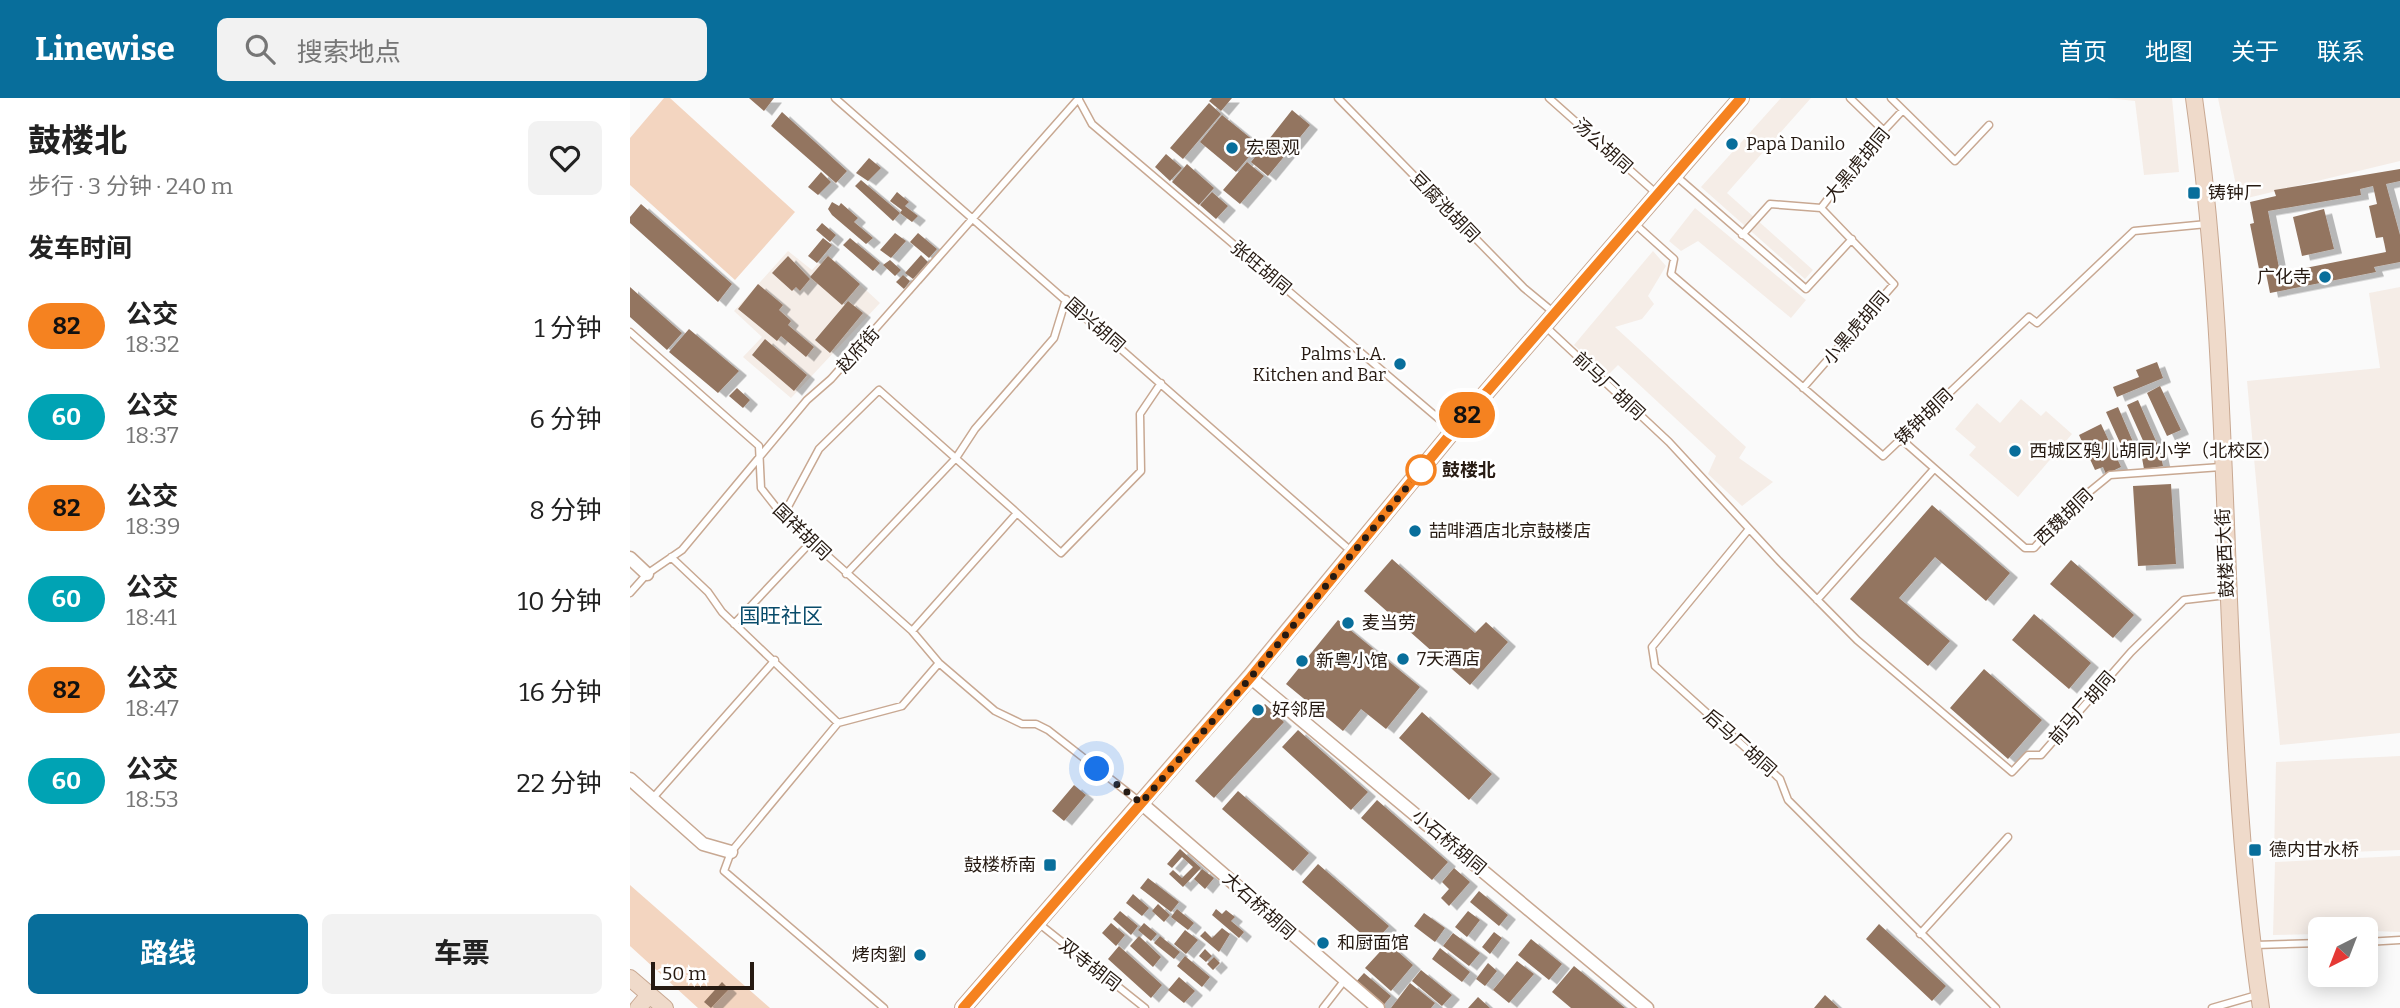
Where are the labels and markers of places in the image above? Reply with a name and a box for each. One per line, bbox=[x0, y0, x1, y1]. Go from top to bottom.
place label: Papà Danilo bbox=[1746, 133, 1845, 155]
marker: Papà Danilo bbox=[1724, 136, 1740, 152]
place label: 宏恩观 bbox=[1246, 137, 1300, 159]
marker: 宏恩观 bbox=[1224, 140, 1240, 156]
place label: 铸钟厂 bbox=[2208, 182, 2262, 204]
marker: 铸钟厂 bbox=[2186, 185, 2202, 201]
place label: 广化寺 bbox=[2257, 266, 2311, 288]
marker: 广化寺 bbox=[2317, 269, 2333, 285]
place label: Palms L.A. Kitchen and Bar bbox=[1252, 343, 1386, 386]
marker: Palms L.A. Kitchen and Bar bbox=[1392, 356, 1408, 372]
place label: 西城区鸦儿胡同小学（北校区） bbox=[2029, 440, 2281, 462]
marker: 西城区鸦儿胡同小学（北校区） bbox=[2007, 443, 2023, 459]
marker: 鼓楼北 bbox=[1406, 455, 1436, 485]
place label: 鼓楼北 bbox=[1442, 459, 1496, 481]
place label: 喆啡酒店北京鼓楼店 bbox=[1429, 520, 1591, 542]
marker: 喆啡酒店北京鼓楼店 bbox=[1407, 523, 1423, 539]
place label: 麦当劳 bbox=[1362, 612, 1416, 634]
marker: 麦当劳 bbox=[1340, 615, 1356, 631]
place label: 7天酒店 bbox=[1417, 648, 1480, 670]
place label: 新粤小馆 bbox=[1316, 650, 1388, 672]
marker: 7天酒店 bbox=[1395, 651, 1411, 667]
marker: 新粤小馆 bbox=[1294, 653, 1310, 669]
place label: 好邻居 bbox=[1272, 699, 1326, 721]
marker: 好邻居 bbox=[1250, 702, 1266, 718]
place label: 德内甘水桥 bbox=[2269, 839, 2359, 861]
marker: 德内甘水桥 bbox=[2247, 842, 2263, 858]
place label: 鼓楼桥南 bbox=[964, 854, 1036, 876]
marker: 鼓楼桥南 bbox=[1042, 857, 1058, 873]
place label: 和厨面馆 bbox=[1337, 932, 1409, 954]
marker: 和厨面馆 bbox=[1315, 935, 1331, 951]
place label: 烤肉劉 bbox=[852, 944, 906, 966]
marker: 烤肉劉 bbox=[912, 947, 928, 963]

